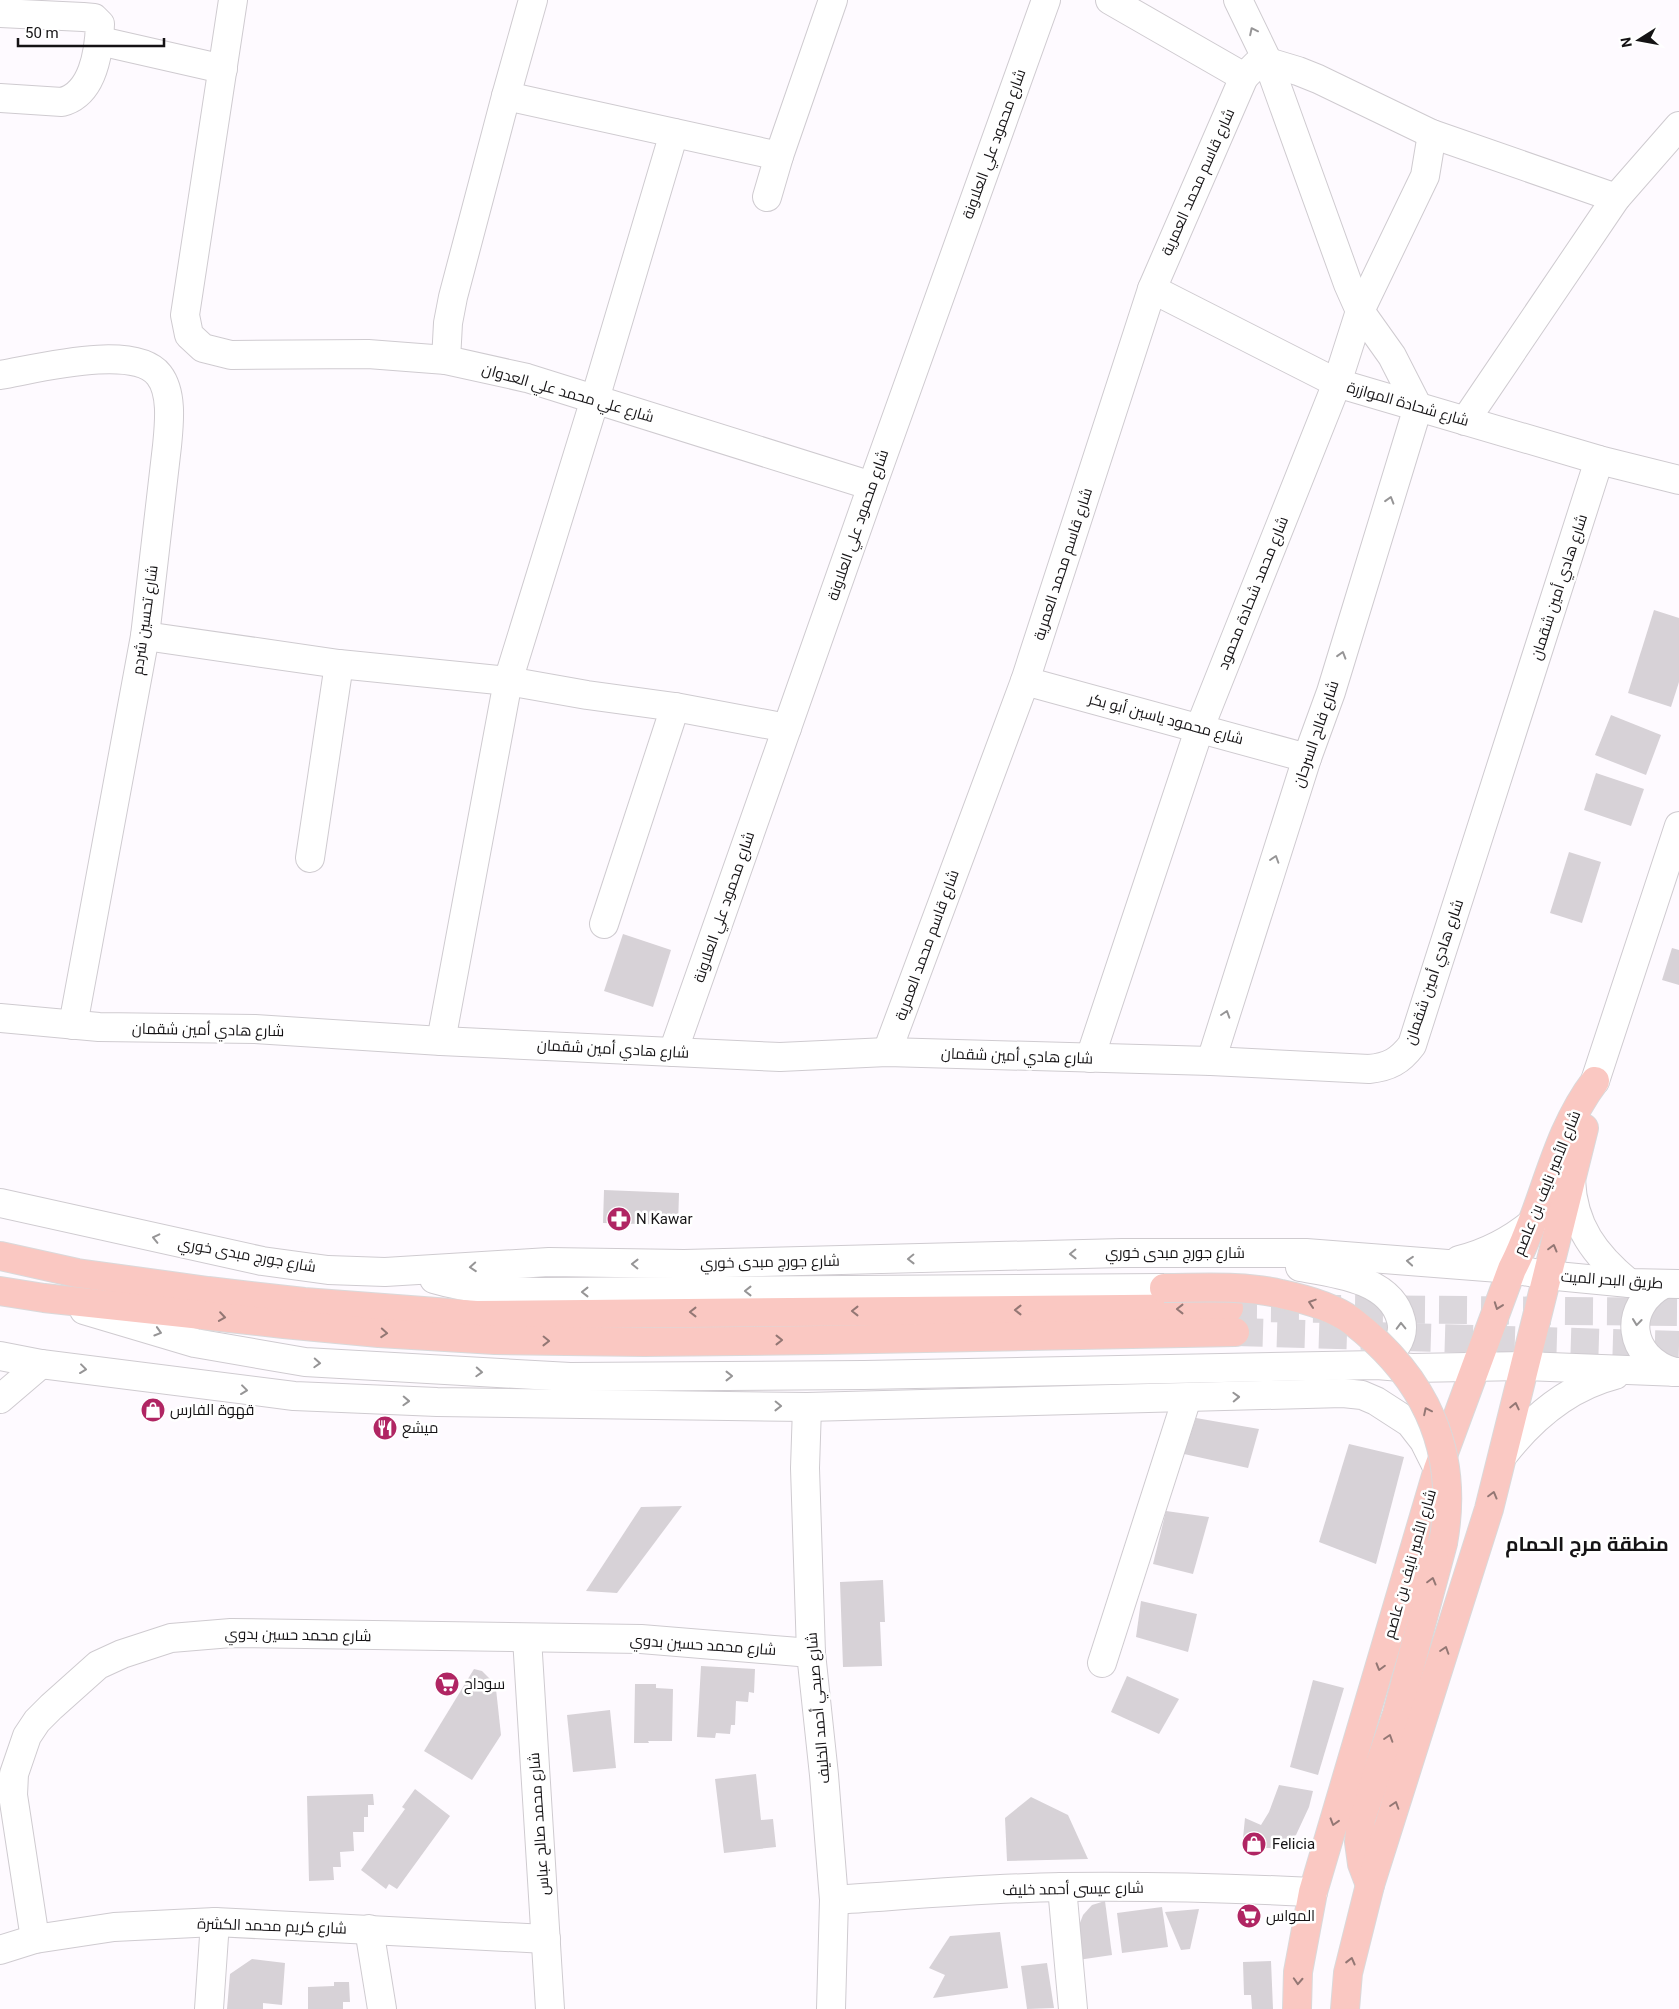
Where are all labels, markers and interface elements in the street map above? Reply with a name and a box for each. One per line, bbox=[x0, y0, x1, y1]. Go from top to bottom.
scale bar bbox=[18, 15, 164, 47]
north arrow bbox=[1614, 15, 1664, 65]
text: 50 m bbox=[25, 24, 59, 42]
one-way arrow bbox=[1249, 27, 1259, 36]
text: N bbox=[1617, 36, 1635, 49]
street label: شارع محمود علي العلاونة bbox=[958, 67, 1032, 222]
street label: شارع قاسم محمد العمرية bbox=[1157, 106, 1240, 259]
street label: شارع علي محمد علي العدوان bbox=[479, 360, 656, 429]
street label: شارع شحادة الموازرة bbox=[1344, 378, 1471, 432]
street label: شارع محمود علي العلاونة bbox=[824, 447, 895, 604]
street label: شارع قاسم محمد العمرية bbox=[1030, 486, 1098, 643]
one-way arrow bbox=[1384, 496, 1394, 504]
street label: شارع هادي أمين شقمان bbox=[1526, 511, 1594, 663]
street label: شارع محمد شحادة محمود bbox=[1214, 514, 1294, 673]
street label: شارع تحسين شردم bbox=[128, 564, 164, 676]
one-way arrow bbox=[1337, 651, 1347, 660]
street label: شارع فالح السرحان bbox=[1289, 678, 1345, 790]
street label: شارع محمود ياسين أبو بكر bbox=[1085, 688, 1246, 750]
street label: شارع محمود علي العلاونة bbox=[690, 829, 761, 986]
one-way arrow bbox=[1270, 856, 1280, 864]
street label: شارع قاسم محمد العمرية bbox=[891, 867, 965, 1024]
street label: شارع هادي أمين شقمان bbox=[1400, 897, 1470, 1048]
one-way arrow bbox=[1220, 1010, 1230, 1019]
street label: شارع هادي أمين شقمان bbox=[132, 1019, 284, 1043]
street label: شارع هادي أمين شقمان bbox=[536, 1035, 690, 1065]
street label: شارع هادي أمين شقمان bbox=[940, 1043, 1093, 1071]
street label: شارع الأمير نايف بن عاصم bbox=[1510, 1108, 1586, 1259]
pharmacy icon: N Kawar bbox=[606, 1206, 632, 1232]
place label: N Kawar bbox=[636, 1210, 693, 1228]
one-way arrow bbox=[152, 1233, 161, 1244]
street label: شارع جورج مبدى خوري bbox=[176, 1234, 317, 1279]
street label: شارع جورج مبدى خوري bbox=[1105, 1244, 1245, 1265]
one-way arrow bbox=[1547, 1244, 1558, 1253]
one-way arrow bbox=[1069, 1249, 1077, 1260]
street label: شارع جورج مبدى خوري bbox=[700, 1252, 840, 1275]
one-way arrow bbox=[907, 1253, 915, 1264]
one-way arrow bbox=[1406, 1256, 1414, 1267]
one-way arrow bbox=[631, 1258, 639, 1269]
one-way arrow bbox=[469, 1262, 477, 1273]
street label: طريق البحر الميت bbox=[1560, 1267, 1664, 1294]
one-way arrow bbox=[743, 1286, 751, 1296]
one-way arrow bbox=[581, 1287, 588, 1297]
one-way arrow bbox=[1308, 1298, 1317, 1308]
one-way arrow bbox=[1494, 1302, 1504, 1310]
one-way arrow bbox=[1176, 1304, 1184, 1314]
one-way arrow bbox=[1013, 1305, 1021, 1315]
one-way arrow bbox=[851, 1306, 858, 1316]
one-way arrow bbox=[688, 1307, 696, 1317]
one-way arrow bbox=[219, 1311, 227, 1322]
one-way arrow bbox=[1632, 1318, 1643, 1326]
one-way arrow bbox=[1396, 1321, 1406, 1329]
one-way arrow bbox=[153, 1326, 161, 1336]
one-way arrow bbox=[380, 1328, 388, 1339]
one-way arrow bbox=[775, 1335, 783, 1345]
one-way arrow bbox=[542, 1336, 550, 1346]
one-way arrow bbox=[313, 1357, 321, 1368]
one-way arrow bbox=[79, 1363, 87, 1374]
one-way arrow bbox=[475, 1367, 483, 1378]
one-way arrow bbox=[726, 1371, 733, 1381]
one-way arrow bbox=[240, 1384, 248, 1395]
one-way arrow bbox=[1232, 1391, 1240, 1402]
one-way arrow bbox=[402, 1396, 410, 1406]
shop icon: قهوة الفارس bbox=[140, 1397, 166, 1423]
place label: قهوة الفارس bbox=[170, 1401, 254, 1420]
one-way arrow bbox=[775, 1401, 783, 1411]
one-way arrow bbox=[1509, 1402, 1520, 1411]
one-way arrow bbox=[1424, 1407, 1434, 1416]
restaurant icon: ميشع bbox=[372, 1415, 398, 1441]
place label: ميشع bbox=[402, 1419, 438, 1439]
street label: شارع الأمير نايف بن عاصم bbox=[1380, 1487, 1442, 1641]
one-way arrow bbox=[1487, 1490, 1498, 1499]
district label: منطقة مرج الحمام bbox=[1505, 1532, 1669, 1558]
one-way arrow bbox=[1427, 1578, 1437, 1586]
street label: شارع محمد حسين بدوي bbox=[224, 1625, 372, 1648]
street label: شارع محمد حسين بدوي bbox=[629, 1631, 777, 1662]
street label: شارع صبحي أحمد الخليف bbox=[801, 1631, 837, 1784]
one-way arrow bbox=[1439, 1646, 1449, 1654]
one-way arrow bbox=[1376, 1662, 1386, 1670]
supermarket icon: سوداح bbox=[434, 1671, 460, 1697]
place label: سوداح bbox=[464, 1675, 505, 1695]
one-way arrow bbox=[1383, 1734, 1393, 1742]
street label: شارع محمد صالح عباس bbox=[525, 1752, 555, 1896]
one-way arrow bbox=[1390, 1801, 1400, 1809]
one-way arrow bbox=[1329, 1818, 1339, 1826]
shop icon: Felicia bbox=[1241, 1831, 1267, 1857]
place label: Felicia bbox=[1272, 1835, 1315, 1853]
street label: شارع عيسى أحمد خليف bbox=[1002, 1878, 1144, 1901]
supermarket icon: المواس bbox=[1236, 1903, 1262, 1929]
place label: المواس bbox=[1266, 1907, 1315, 1926]
street label: شارع كريم محمد الكشرة bbox=[197, 1914, 347, 1940]
one-way arrow bbox=[1345, 1956, 1356, 1965]
one-way arrow bbox=[1293, 1977, 1303, 1985]

